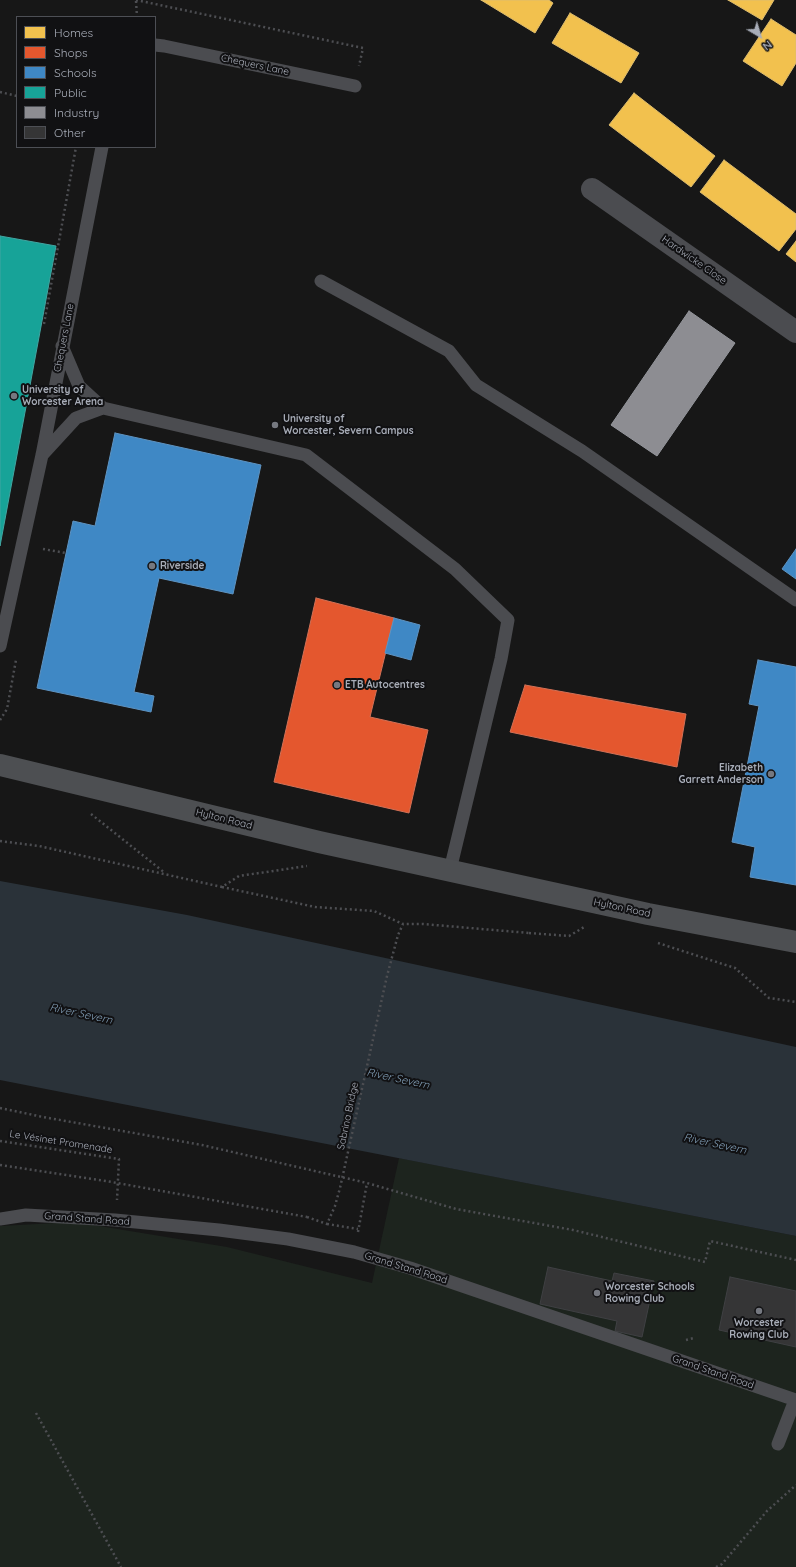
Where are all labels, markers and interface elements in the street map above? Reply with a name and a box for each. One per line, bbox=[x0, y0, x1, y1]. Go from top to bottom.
legend bbox=[16, 16, 156, 148]
north arrow bbox=[740, 16, 780, 56]
text: Homes bbox=[54, 25, 93, 40]
text: N bbox=[760, 37, 775, 53]
text: Shops bbox=[54, 45, 88, 60]
street label: Chequers Lane bbox=[220, 52, 290, 78]
text: Schools bbox=[54, 65, 97, 80]
text: Public bbox=[54, 85, 87, 100]
text: Industry bbox=[54, 105, 99, 120]
text: Other bbox=[54, 125, 85, 140]
street label: Hardwicke Close bbox=[659, 233, 729, 287]
street label: Chequers Lane bbox=[51, 303, 77, 373]
place label: University of Worcester Arena bbox=[22, 384, 103, 408]
marker: University of Worcester Arena bbox=[9, 391, 19, 401]
place label: University of Worcester, Severn Campus bbox=[283, 413, 414, 436]
marker: University of Worcester, Severn Campus bbox=[270, 420, 280, 430]
place label: Riverside bbox=[160, 560, 204, 572]
marker: Riverside bbox=[147, 561, 157, 571]
place label: ETB Autocentres bbox=[345, 679, 425, 691]
marker: ETB Autocentres bbox=[332, 680, 342, 690]
place label: Elizabeth Garrett Anderson bbox=[678, 762, 763, 786]
marker: Elizabeth Garrett Anderson bbox=[766, 769, 776, 779]
street label: Hylton Road bbox=[194, 806, 254, 832]
street label: Hylton Road bbox=[592, 896, 652, 920]
water label: River Severn bbox=[48, 1001, 114, 1027]
water label: River Severn bbox=[365, 1066, 431, 1092]
street label: Sabrina Bridge bbox=[335, 1081, 361, 1151]
street label: Le Vésinet Promenade bbox=[9, 1128, 113, 1156]
water label: River Severn bbox=[682, 1131, 748, 1157]
street label: Grand Stand Road bbox=[44, 1210, 130, 1228]
street label: Grand Stand Road bbox=[363, 1250, 449, 1286]
place label: Worcester Schools Rowing Club bbox=[605, 1281, 695, 1304]
marker: Worcester Schools Rowing Club bbox=[592, 1288, 602, 1298]
marker: Worcester Rowing Club bbox=[754, 1306, 764, 1316]
place label: Worcester Rowing Club bbox=[729, 1317, 789, 1340]
street label: Grand Stand Road bbox=[671, 1352, 755, 1392]

